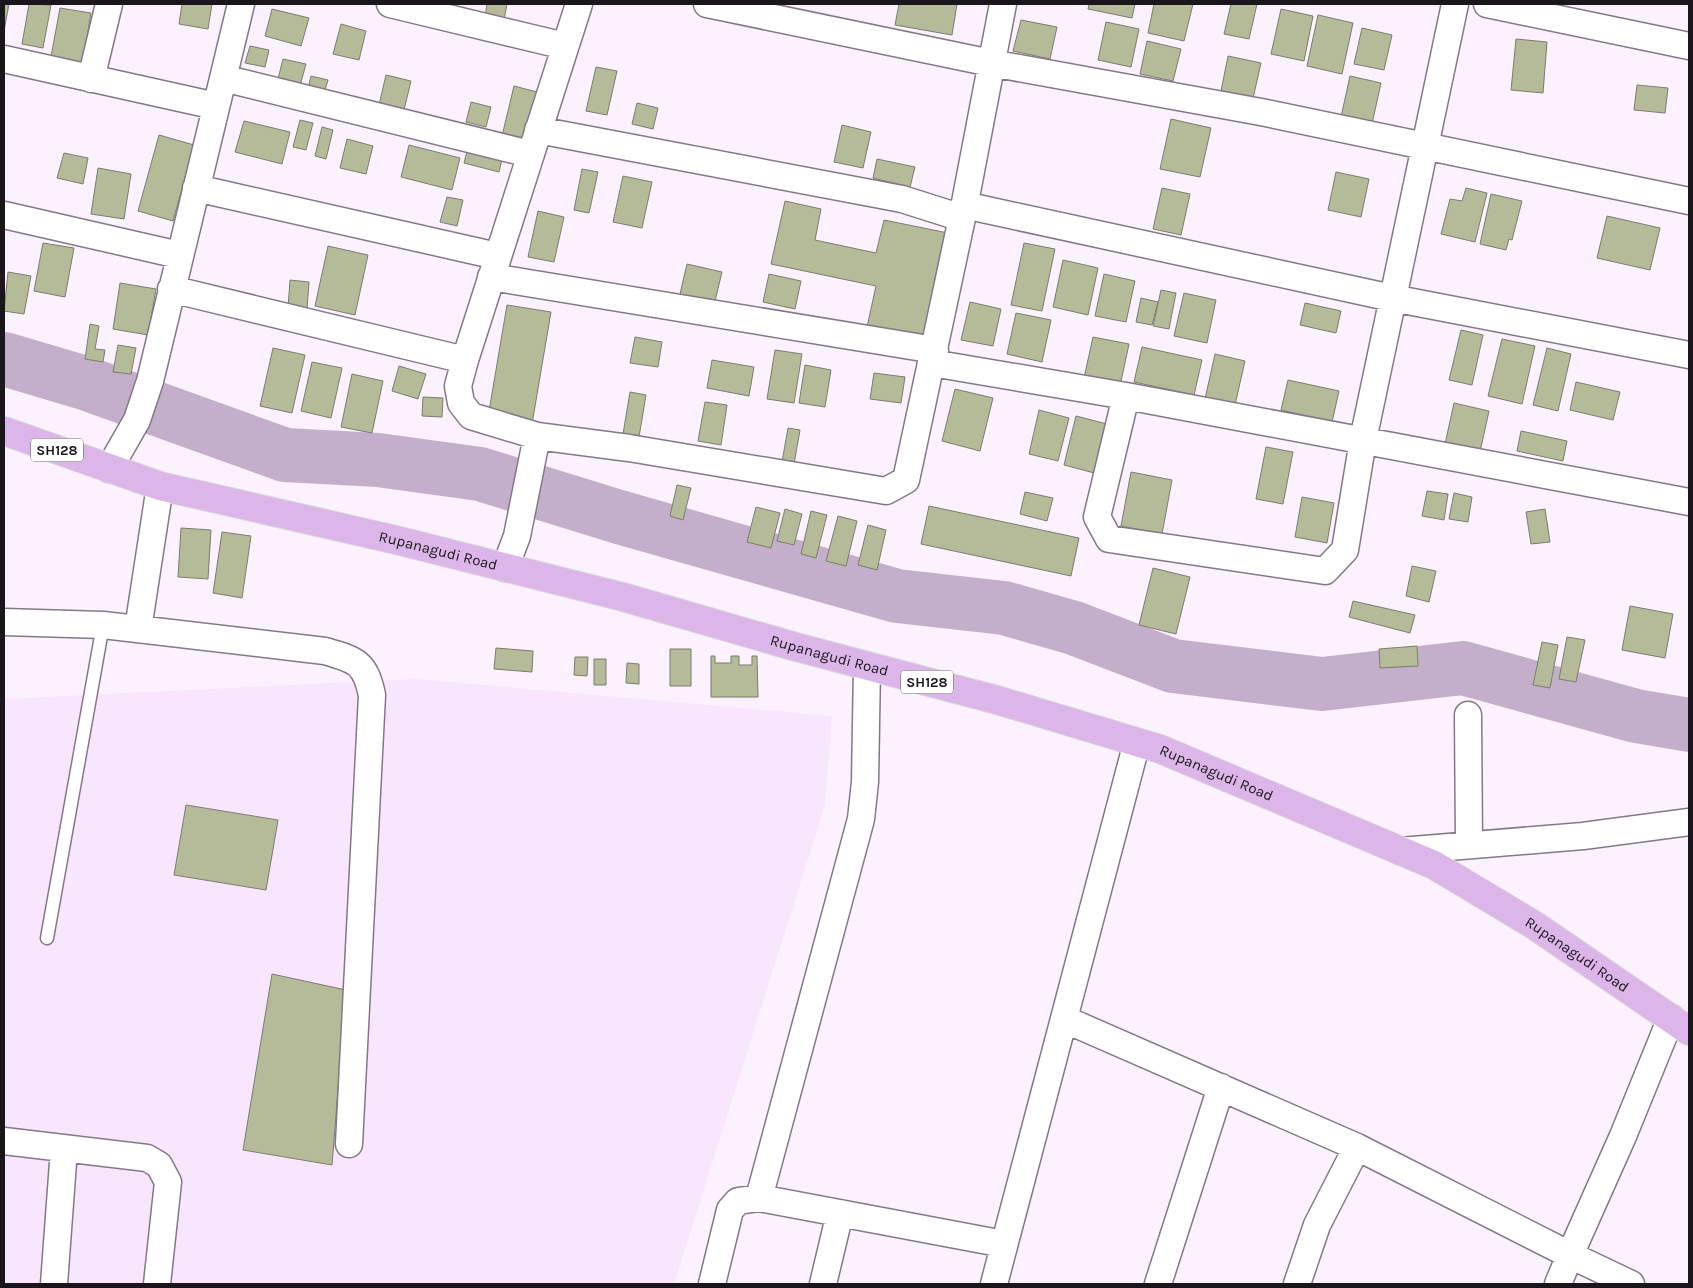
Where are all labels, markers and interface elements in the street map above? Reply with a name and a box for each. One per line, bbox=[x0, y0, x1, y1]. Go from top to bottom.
road number: SH128 bbox=[31, 438, 83, 462]
street label: Rupanagudi Road bbox=[377, 527, 499, 574]
street label: Rupanagudi Road bbox=[768, 631, 890, 680]
road number: SH128 bbox=[901, 670, 953, 694]
street label: Rupanagudi Road bbox=[1157, 741, 1276, 805]
street label: Rupanagudi Road bbox=[1522, 913, 1632, 996]

